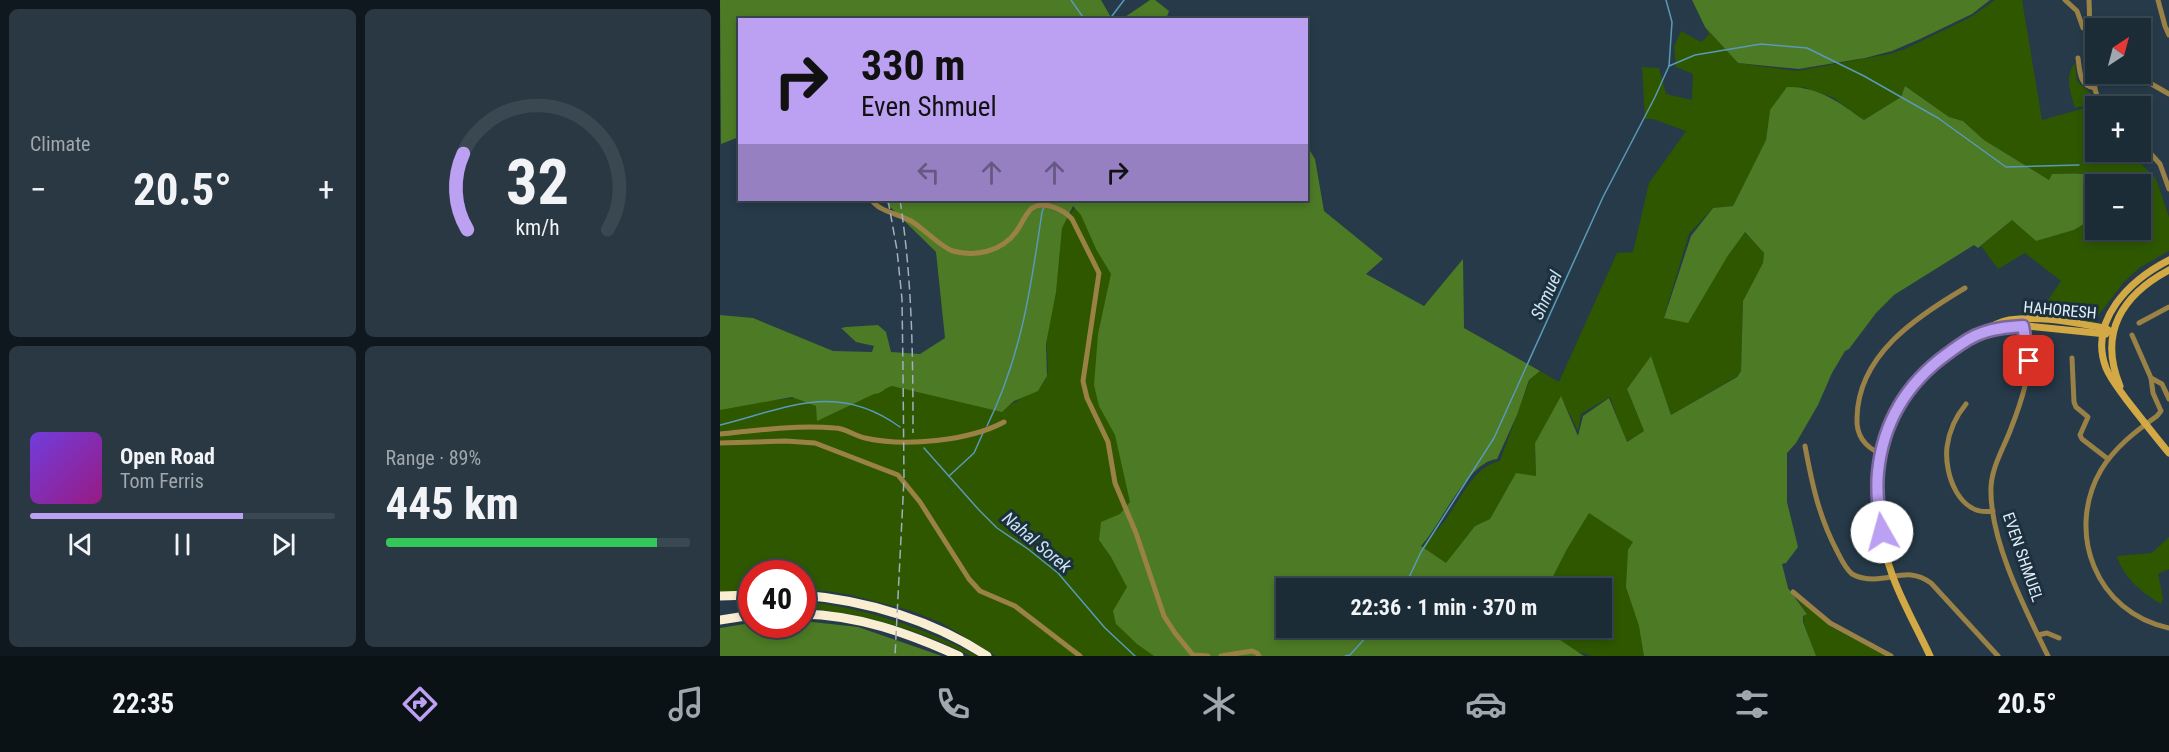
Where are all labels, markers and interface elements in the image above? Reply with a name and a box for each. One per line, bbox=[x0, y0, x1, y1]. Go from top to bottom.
north arrow bbox=[2085, 18, 2151, 84]
map controls bbox=[2085, 18, 2151, 240]
text: 330 m bbox=[861, 41, 966, 90]
icon: right bbox=[762, 42, 840, 120]
text: Even Shmuel bbox=[861, 91, 997, 123]
button: + bbox=[2085, 96, 2151, 162]
text: Climate bbox=[30, 132, 90, 156]
text: 32 bbox=[506, 146, 569, 219]
icon: left bbox=[912, 156, 945, 189]
icon: ahead bbox=[975, 156, 1008, 189]
icon: ahead bbox=[1038, 156, 1071, 189]
icon: right bbox=[1101, 156, 1134, 189]
text: 20.5° bbox=[133, 163, 232, 216]
text: − bbox=[30, 170, 47, 209]
text: + bbox=[318, 170, 334, 209]
button: − bbox=[2085, 174, 2151, 240]
text: km/h bbox=[516, 215, 560, 240]
water label: Shmuel bbox=[1526, 266, 1566, 323]
street label: HAHORESH bbox=[2023, 297, 2097, 323]
pin bbox=[2003, 335, 2054, 386]
icon: arrive bbox=[2012, 344, 2045, 377]
text: Open Road bbox=[120, 444, 215, 469]
text: Range · 89% bbox=[386, 446, 481, 470]
text: Tom Ferris bbox=[120, 469, 204, 493]
text: 445 km bbox=[386, 477, 519, 530]
position arrow bbox=[1850, 500, 1914, 564]
water label: Nahal Sorek bbox=[998, 507, 1076, 577]
street label: EVEN SHMUEL bbox=[1999, 510, 2047, 605]
icon: previous bbox=[64, 528, 97, 561]
icon: pause bbox=[166, 528, 199, 561]
icon: next bbox=[267, 528, 300, 561]
speed limit sign: 40 bbox=[738, 560, 816, 638]
text: 22:36 · 1 min · 370 m bbox=[1351, 595, 1537, 620]
icon: directions bbox=[399, 683, 441, 725]
icon: music bbox=[665, 683, 707, 725]
icon: phone bbox=[932, 683, 974, 725]
icon: climate bbox=[1198, 683, 1240, 725]
icon: car bbox=[1465, 683, 1507, 725]
icon: filters bbox=[1731, 683, 1773, 725]
text: 22:35 bbox=[112, 688, 174, 720]
text: 20.5° bbox=[1997, 688, 2057, 720]

